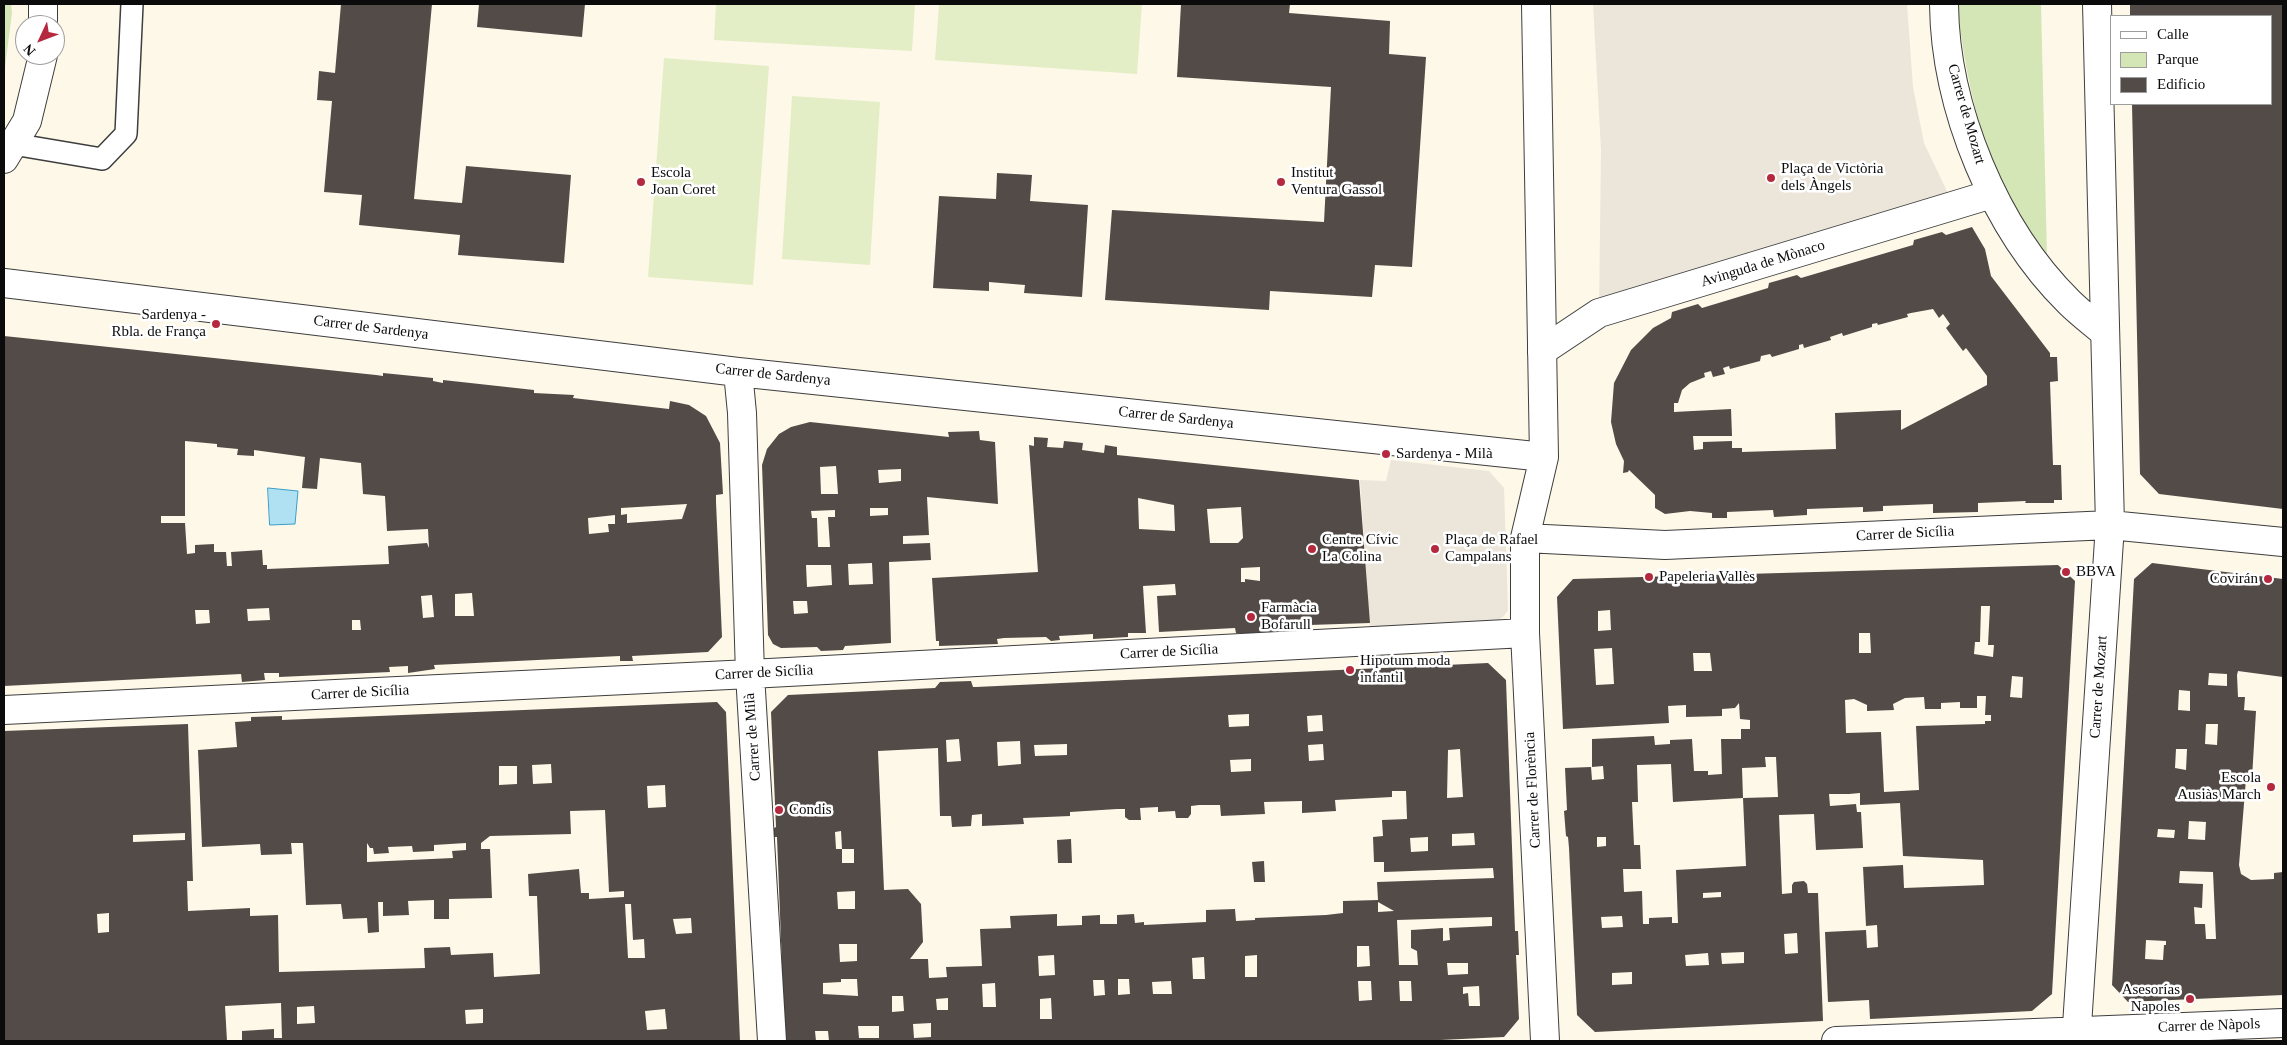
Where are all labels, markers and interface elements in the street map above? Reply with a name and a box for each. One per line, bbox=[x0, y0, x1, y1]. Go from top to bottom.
north arrow bbox=[15, 15, 65, 65]
legend bbox=[2110, 15, 2272, 105]
text: Calle bbox=[2157, 26, 2189, 42]
text: N bbox=[20, 41, 38, 59]
text: Parque bbox=[2157, 51, 2199, 67]
street label: Carrer de Mozart bbox=[1943, 62, 1989, 166]
text: Edificio bbox=[2157, 76, 2205, 92]
place label: Plaça de Victòria dels Àngels bbox=[1781, 160, 1883, 195]
place label: Escola Joan Coret bbox=[651, 164, 716, 199]
place label: Institut Ventura Gassol bbox=[1291, 164, 1382, 199]
marker: Plaça de Victòria dels Àngels bbox=[1765, 172, 1777, 184]
marker: Escola Joan Coret bbox=[635, 176, 647, 188]
marker: Institut Ventura Gassol bbox=[1275, 176, 1287, 188]
street label: Avinguda de Mònaco bbox=[1699, 237, 1827, 291]
place label: Sardenya - Rbla. de França bbox=[111, 306, 206, 341]
street label: Carrer de Sardenya bbox=[312, 312, 430, 344]
marker: Sardenya - Rbla. de França bbox=[210, 318, 222, 330]
street label: Carrer de Sardenya bbox=[714, 360, 832, 390]
street label: Carrer de Sardenya bbox=[1117, 403, 1235, 433]
place label: Sardenya - Milà bbox=[1396, 445, 1493, 463]
marker: Sardenya - Milà bbox=[1380, 448, 1392, 460]
street label: Carrer de Sicília bbox=[1855, 522, 1955, 546]
place label: Centre Cívic La Colina bbox=[1322, 531, 1398, 566]
place label: Plaça de Rafael Campalans bbox=[1445, 531, 1538, 566]
marker: Centre Cívic La Colina bbox=[1306, 543, 1318, 555]
marker: Plaça de Rafael Campalans bbox=[1429, 543, 1441, 555]
place label: BBVA bbox=[2076, 563, 2116, 581]
marker: BBVA bbox=[2060, 566, 2072, 578]
place label: Papeleria Vallès bbox=[1659, 568, 1755, 586]
place label: Covirán bbox=[2210, 570, 2258, 588]
marker: Papeleria Vallès bbox=[1643, 571, 1655, 583]
marker: Covirán bbox=[2262, 573, 2274, 585]
place label: Farmàcia Bofarull bbox=[1261, 599, 1317, 634]
marker: Farmàcia Bofarull bbox=[1245, 611, 1257, 623]
street label: Carrer de Mozart bbox=[2086, 635, 2112, 739]
street label: Carrer de Sicília bbox=[1119, 640, 1219, 664]
place label: Hipotum moda infantil bbox=[1360, 652, 1450, 687]
street label: Carrer de Sicília bbox=[714, 661, 814, 685]
marker: Hipotum moda infantil bbox=[1344, 664, 1356, 676]
street label: Carrer de Sicília bbox=[310, 681, 410, 705]
street label: Carrer de Milà bbox=[741, 692, 765, 782]
street label: Carrer de Florència bbox=[1521, 731, 1545, 849]
place label: Escola Ausiàs March bbox=[2177, 769, 2261, 804]
marker: Escola Ausiàs March bbox=[2265, 781, 2277, 793]
place label: Condis bbox=[789, 801, 832, 819]
marker: Condis bbox=[773, 804, 785, 816]
place label: Asesorías Napoles bbox=[2122, 981, 2180, 1016]
marker: Asesorías Napoles bbox=[2184, 993, 2196, 1005]
street label: Carrer de Nàpols bbox=[2157, 1015, 2261, 1037]

